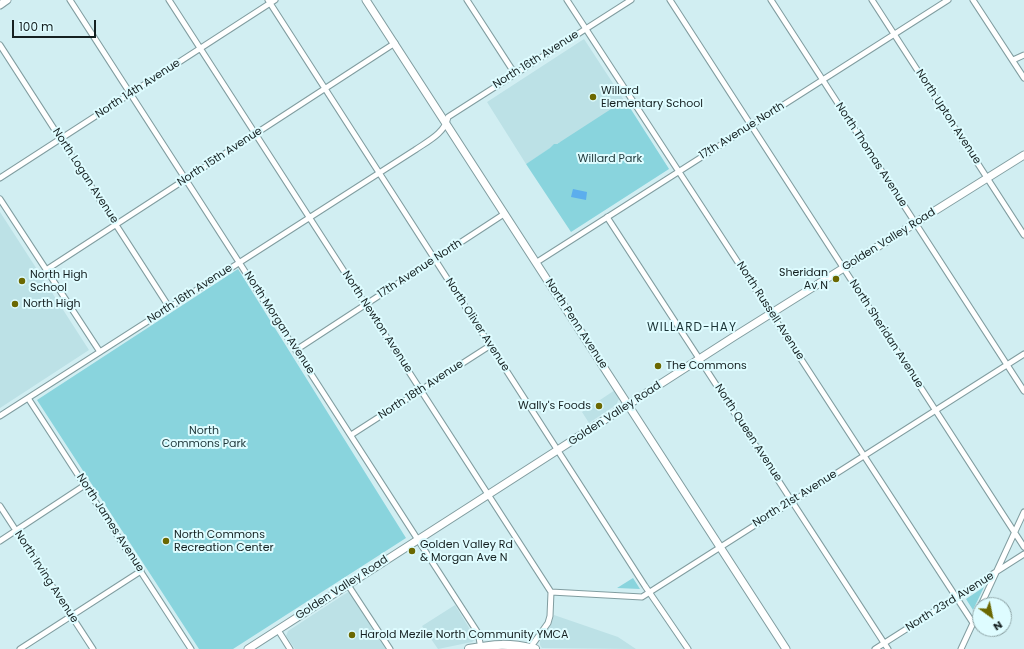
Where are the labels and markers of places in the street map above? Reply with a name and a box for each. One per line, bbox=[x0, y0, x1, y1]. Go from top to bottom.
place label: Willard Elementary School bbox=[601, 84, 703, 110]
marker: Willard Elementary School bbox=[588, 92, 598, 102]
place label: Sheridan Av N bbox=[779, 266, 828, 292]
place label: North High School bbox=[30, 268, 88, 294]
marker: Sheridan Av N bbox=[831, 274, 841, 284]
marker: North High School bbox=[17, 276, 27, 286]
place label: North High bbox=[23, 297, 81, 311]
marker: North High bbox=[10, 299, 20, 309]
place label: The Commons bbox=[666, 359, 747, 373]
marker: The Commons bbox=[653, 361, 663, 371]
place label: Wally's Foods bbox=[518, 399, 591, 413]
marker: Wally's Foods bbox=[594, 401, 604, 411]
place label: North Commons Recreation Center bbox=[174, 528, 274, 554]
marker: North Commons Recreation Center bbox=[161, 536, 171, 546]
place label: Golden Valley Rd & Morgan Ave N bbox=[420, 538, 513, 564]
marker: Golden Valley Rd & Morgan Ave N bbox=[407, 546, 417, 556]
place label: Harold Mezile North Community YMCA bbox=[360, 628, 569, 642]
marker: Harold Mezile North Community YMCA bbox=[347, 630, 357, 640]

